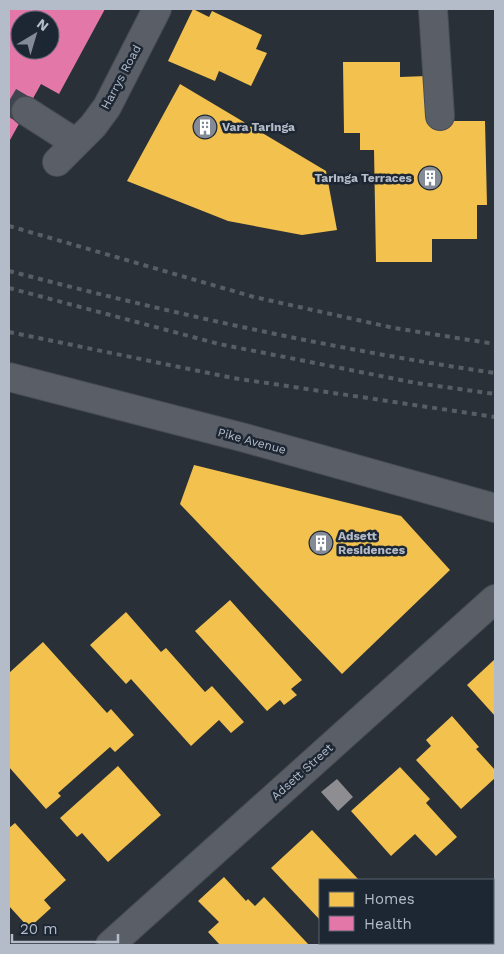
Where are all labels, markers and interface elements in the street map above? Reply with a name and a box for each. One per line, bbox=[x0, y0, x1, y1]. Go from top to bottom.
north arrow bbox=[10, 10, 60, 60]
text: N bbox=[34, 15, 52, 34]
street label: Harrys Road bbox=[98, 42, 144, 112]
building icon: Vara Taringa bbox=[192, 114, 218, 140]
place label: Vara Taringa bbox=[222, 120, 295, 134]
building icon: Taringa Terraces bbox=[417, 165, 443, 191]
place label: Taringa Terraces bbox=[314, 171, 413, 185]
street label: Pike Avenue bbox=[216, 425, 288, 457]
place label: Adsett Residences bbox=[338, 529, 406, 557]
building icon: Adsett Residences bbox=[308, 530, 334, 556]
street label: Adsett Street bbox=[268, 741, 336, 803]
legend bbox=[319, 879, 494, 944]
text: Homes bbox=[364, 890, 415, 908]
scale bar bbox=[12, 912, 119, 944]
text: Health bbox=[364, 915, 412, 933]
text: 20 m bbox=[20, 920, 58, 938]

